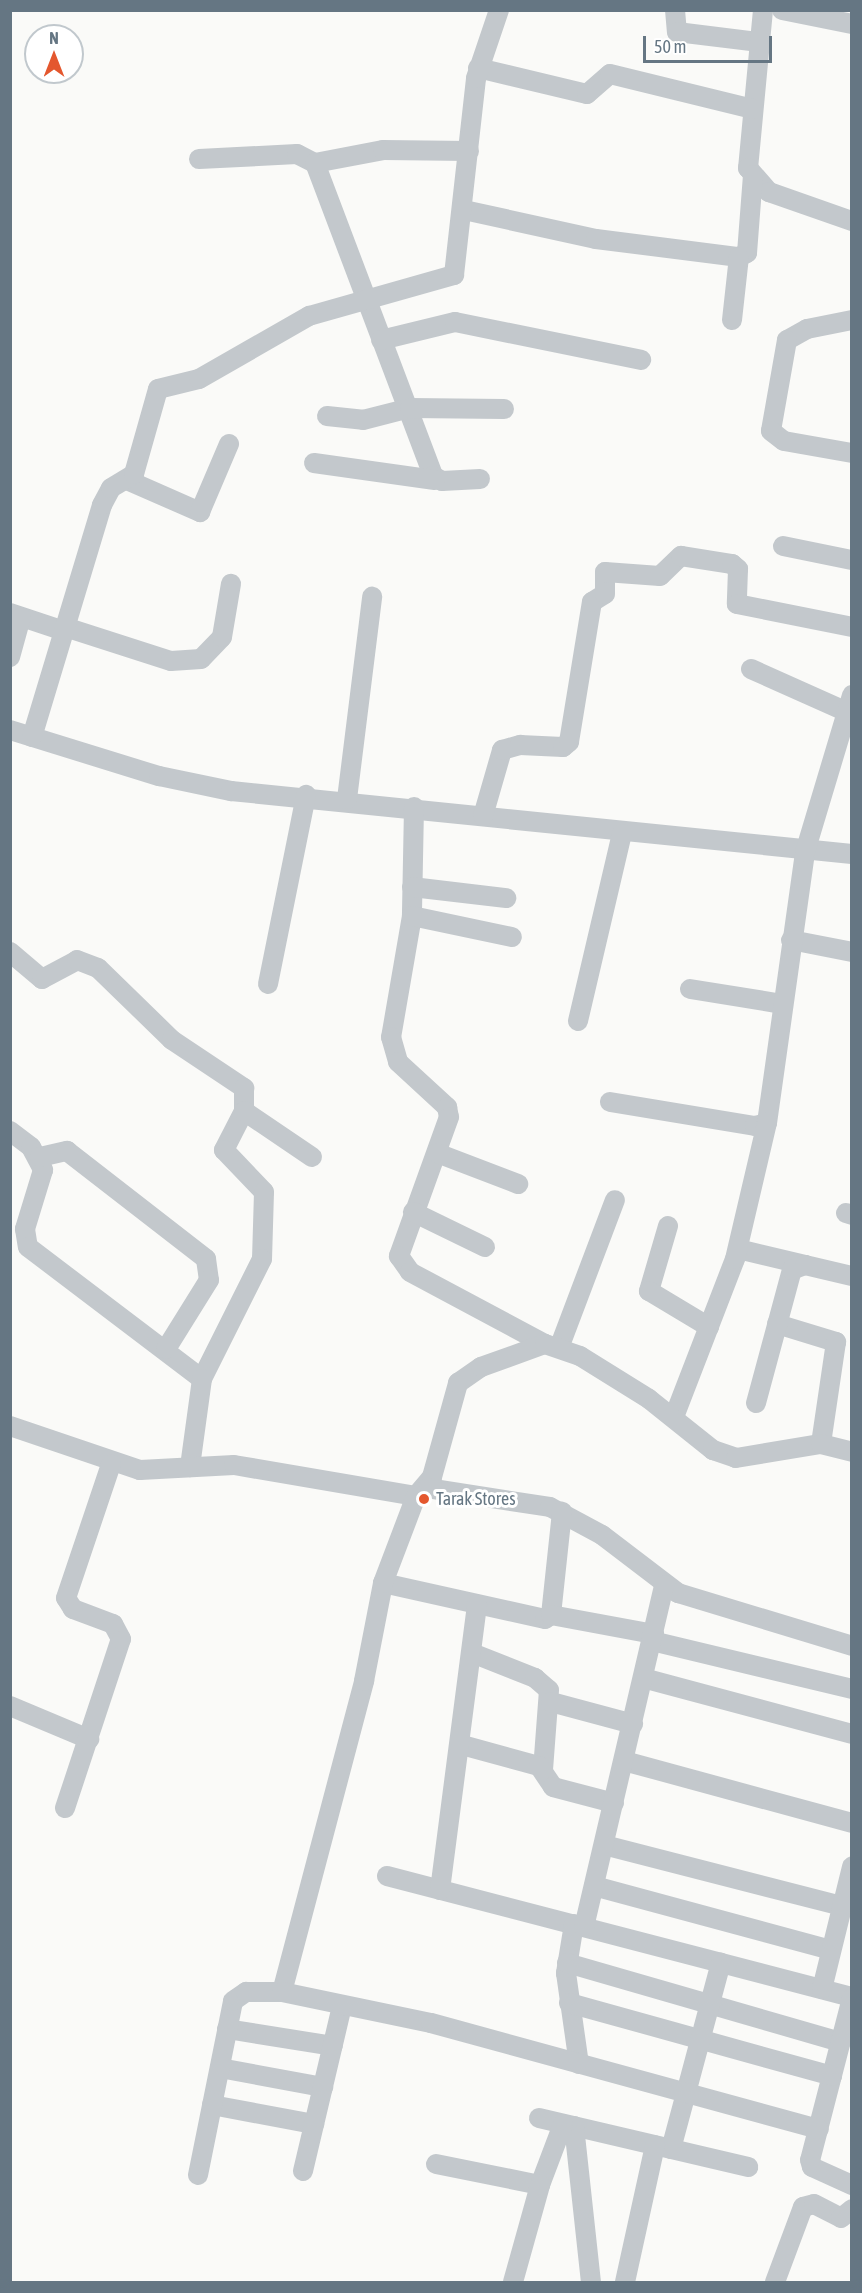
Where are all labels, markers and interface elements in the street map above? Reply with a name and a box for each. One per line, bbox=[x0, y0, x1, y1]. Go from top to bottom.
north arrow bbox=[24, 24, 84, 84]
scale bar bbox=[646, 24, 775, 62]
text: N bbox=[49, 29, 59, 47]
text: 50 m bbox=[654, 36, 686, 57]
place label: Tarak Stores bbox=[436, 1488, 516, 1510]
marker: Tarak Stores bbox=[417, 1492, 431, 1506]

